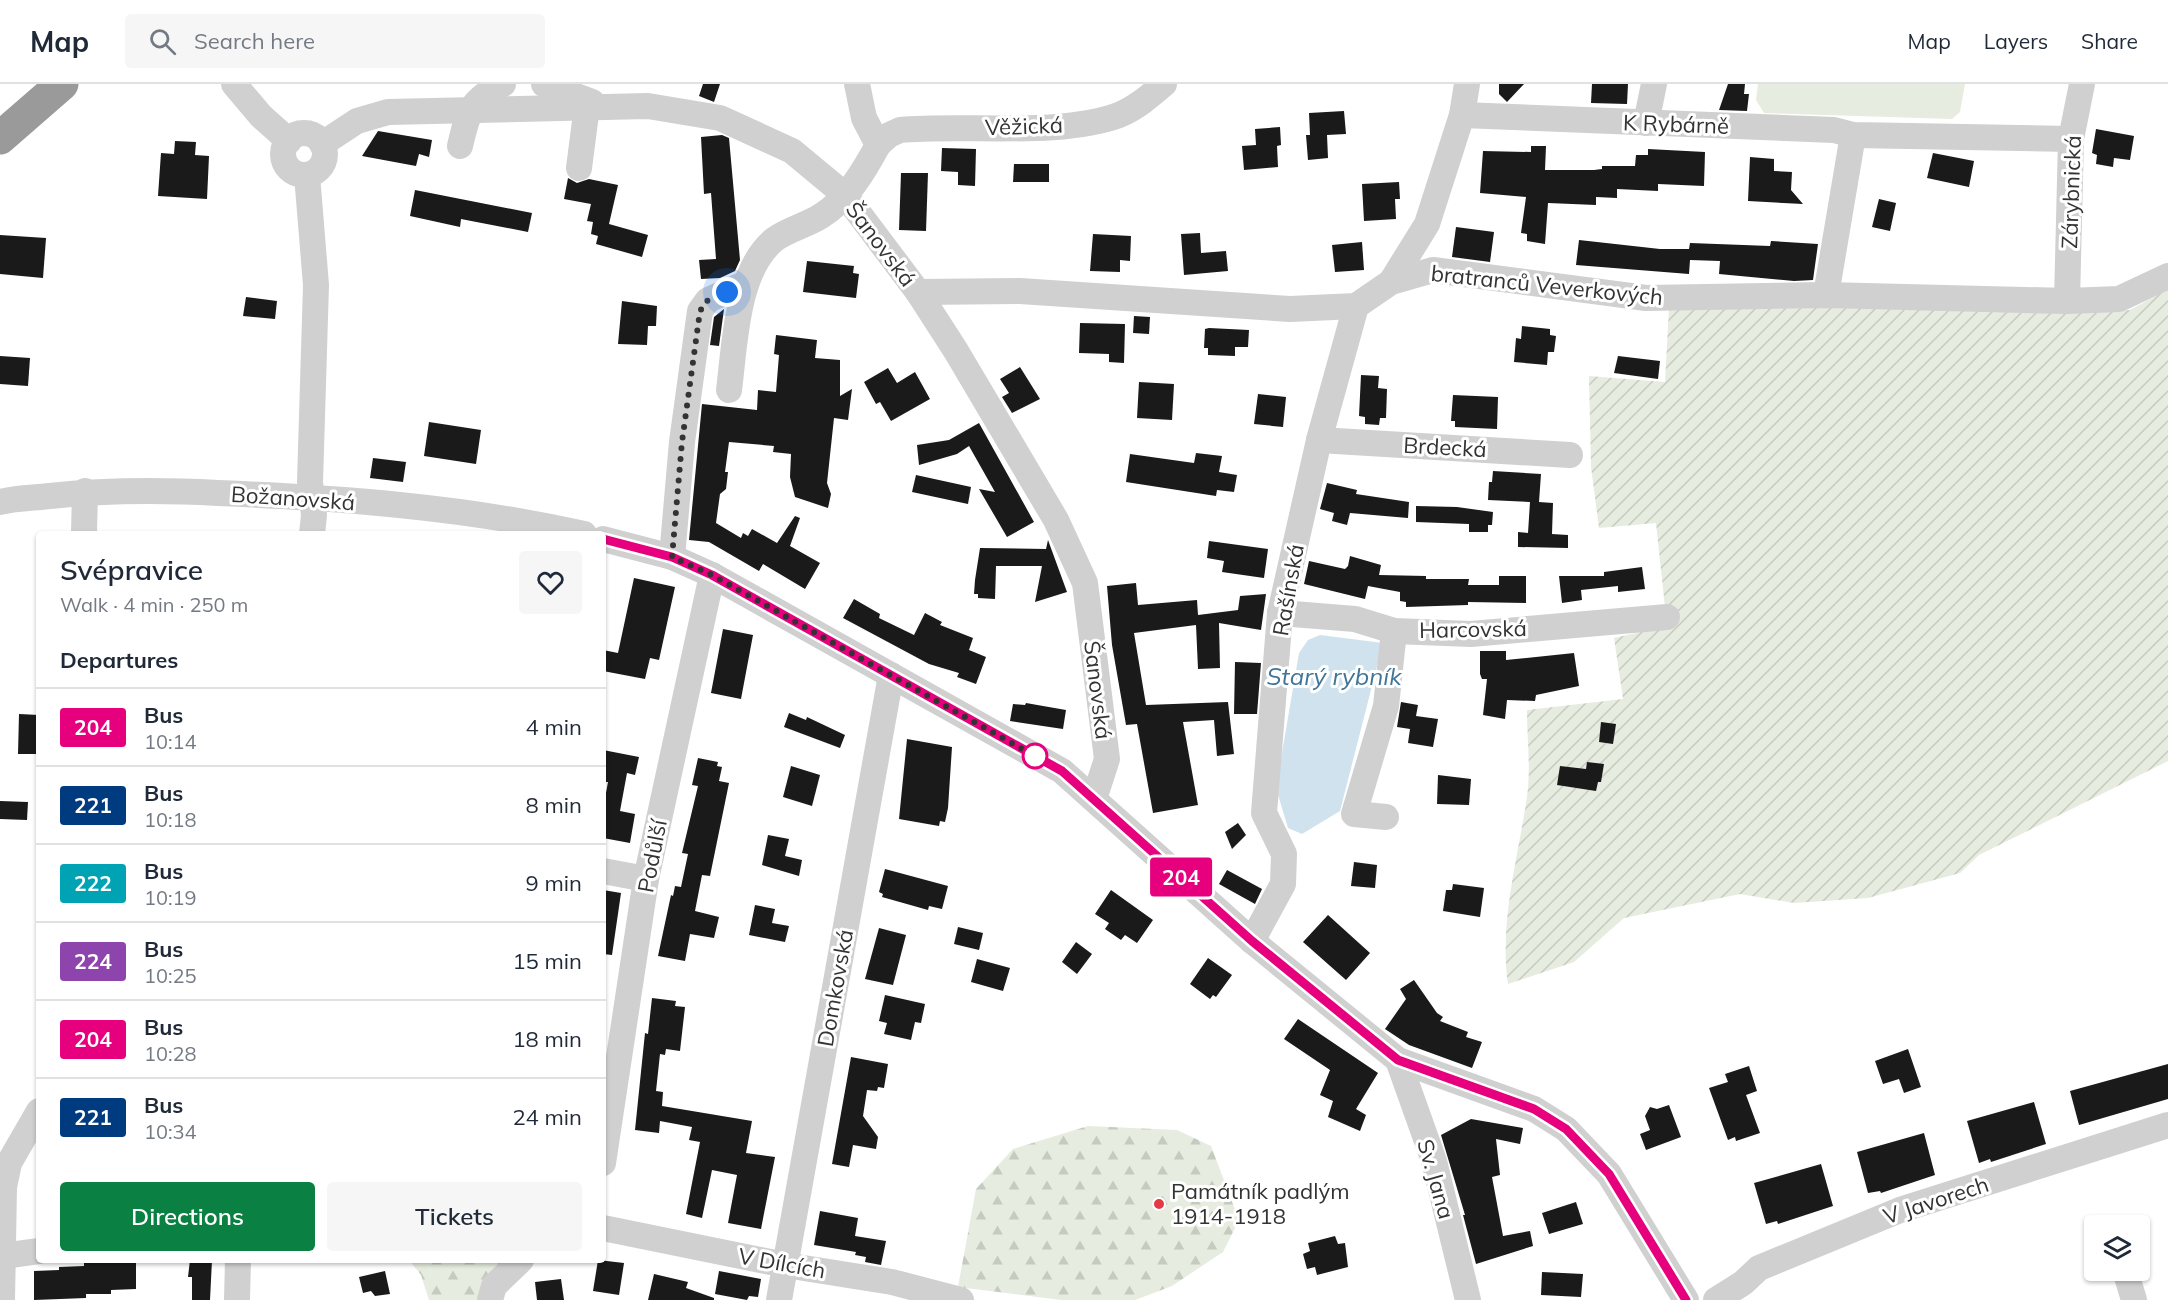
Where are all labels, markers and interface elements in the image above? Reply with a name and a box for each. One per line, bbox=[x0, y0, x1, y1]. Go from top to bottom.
search box bbox=[125, 14, 545, 68]
text: Map bbox=[30, 24, 89, 59]
icon: search bbox=[146, 25, 179, 58]
text: Search here bbox=[194, 27, 315, 55]
text: Map bbox=[1908, 28, 1951, 54]
text: Layers bbox=[1984, 28, 2048, 54]
text: Share bbox=[2081, 28, 2138, 54]
street label: K Rybárně bbox=[1623, 108, 1729, 140]
street label: Věžická bbox=[985, 111, 1063, 141]
street label: Zárybnická bbox=[2055, 135, 2087, 249]
street label: Šanovská bbox=[840, 196, 922, 292]
street label: bratranců Veverkových bbox=[1430, 259, 1664, 311]
your location bbox=[712, 277, 742, 307]
street label: Brdecká bbox=[1403, 431, 1487, 463]
street label: Božanovská bbox=[230, 480, 356, 516]
street label: Rašínská bbox=[1266, 542, 1310, 638]
button: heart bbox=[519, 551, 582, 614]
text: Svépravice bbox=[60, 552, 203, 587]
text: Walk · 4 min · 250 m bbox=[60, 592, 248, 617]
street label: Harcovská bbox=[1419, 614, 1527, 644]
street label: Šanovská bbox=[1078, 639, 1118, 741]
text: Departures bbox=[60, 646, 178, 674]
water label: Starý rybník bbox=[1266, 661, 1402, 691]
text: Bus bbox=[144, 701, 183, 729]
text: 4 min bbox=[526, 713, 582, 741]
text: 204 bbox=[74, 714, 112, 740]
text: 10:14 bbox=[144, 729, 197, 754]
unlabelled marker bbox=[1022, 743, 1048, 769]
text: Bus bbox=[144, 779, 183, 807]
text: 8 min bbox=[526, 791, 582, 819]
text: 221 bbox=[74, 792, 112, 818]
text: 10:18 bbox=[144, 807, 197, 832]
street label: Podůlší bbox=[631, 815, 673, 895]
text: Bus bbox=[144, 857, 183, 885]
line badge: 204 bbox=[1146, 858, 1216, 896]
text: 204 bbox=[1162, 864, 1200, 890]
text: 9 min bbox=[526, 869, 582, 897]
text: 222 bbox=[74, 870, 112, 896]
text: 10:19 bbox=[144, 885, 197, 910]
street label: Domkovská bbox=[811, 927, 859, 1049]
text: Bus bbox=[144, 935, 183, 963]
text: 15 min bbox=[512, 947, 582, 975]
text: 224 bbox=[74, 948, 112, 974]
text: 10:25 bbox=[144, 963, 197, 988]
text: Bus bbox=[144, 1013, 183, 1041]
text: 18 min bbox=[512, 1025, 582, 1053]
text: 204 bbox=[74, 1026, 112, 1052]
text: 10:28 bbox=[144, 1041, 197, 1066]
text: Bus bbox=[144, 1091, 183, 1119]
text: 24 min bbox=[512, 1103, 582, 1131]
text: 221 bbox=[74, 1104, 112, 1130]
text: 10:34 bbox=[144, 1119, 197, 1144]
street label: Sv. Jana bbox=[1411, 1136, 1461, 1222]
street label: V Javorech bbox=[1880, 1170, 1992, 1230]
place label: Památník padlým 1914-1918 bbox=[1171, 1177, 1349, 1230]
button: Directions bbox=[60, 1182, 315, 1251]
button: Tickets bbox=[327, 1182, 582, 1251]
marker: Památník padlým 1914-1918 bbox=[1152, 1197, 1166, 1211]
map controls bbox=[2084, 1215, 2150, 1281]
button: layers bbox=[2084, 1215, 2150, 1281]
street label: V Dílcích bbox=[736, 1242, 828, 1284]

